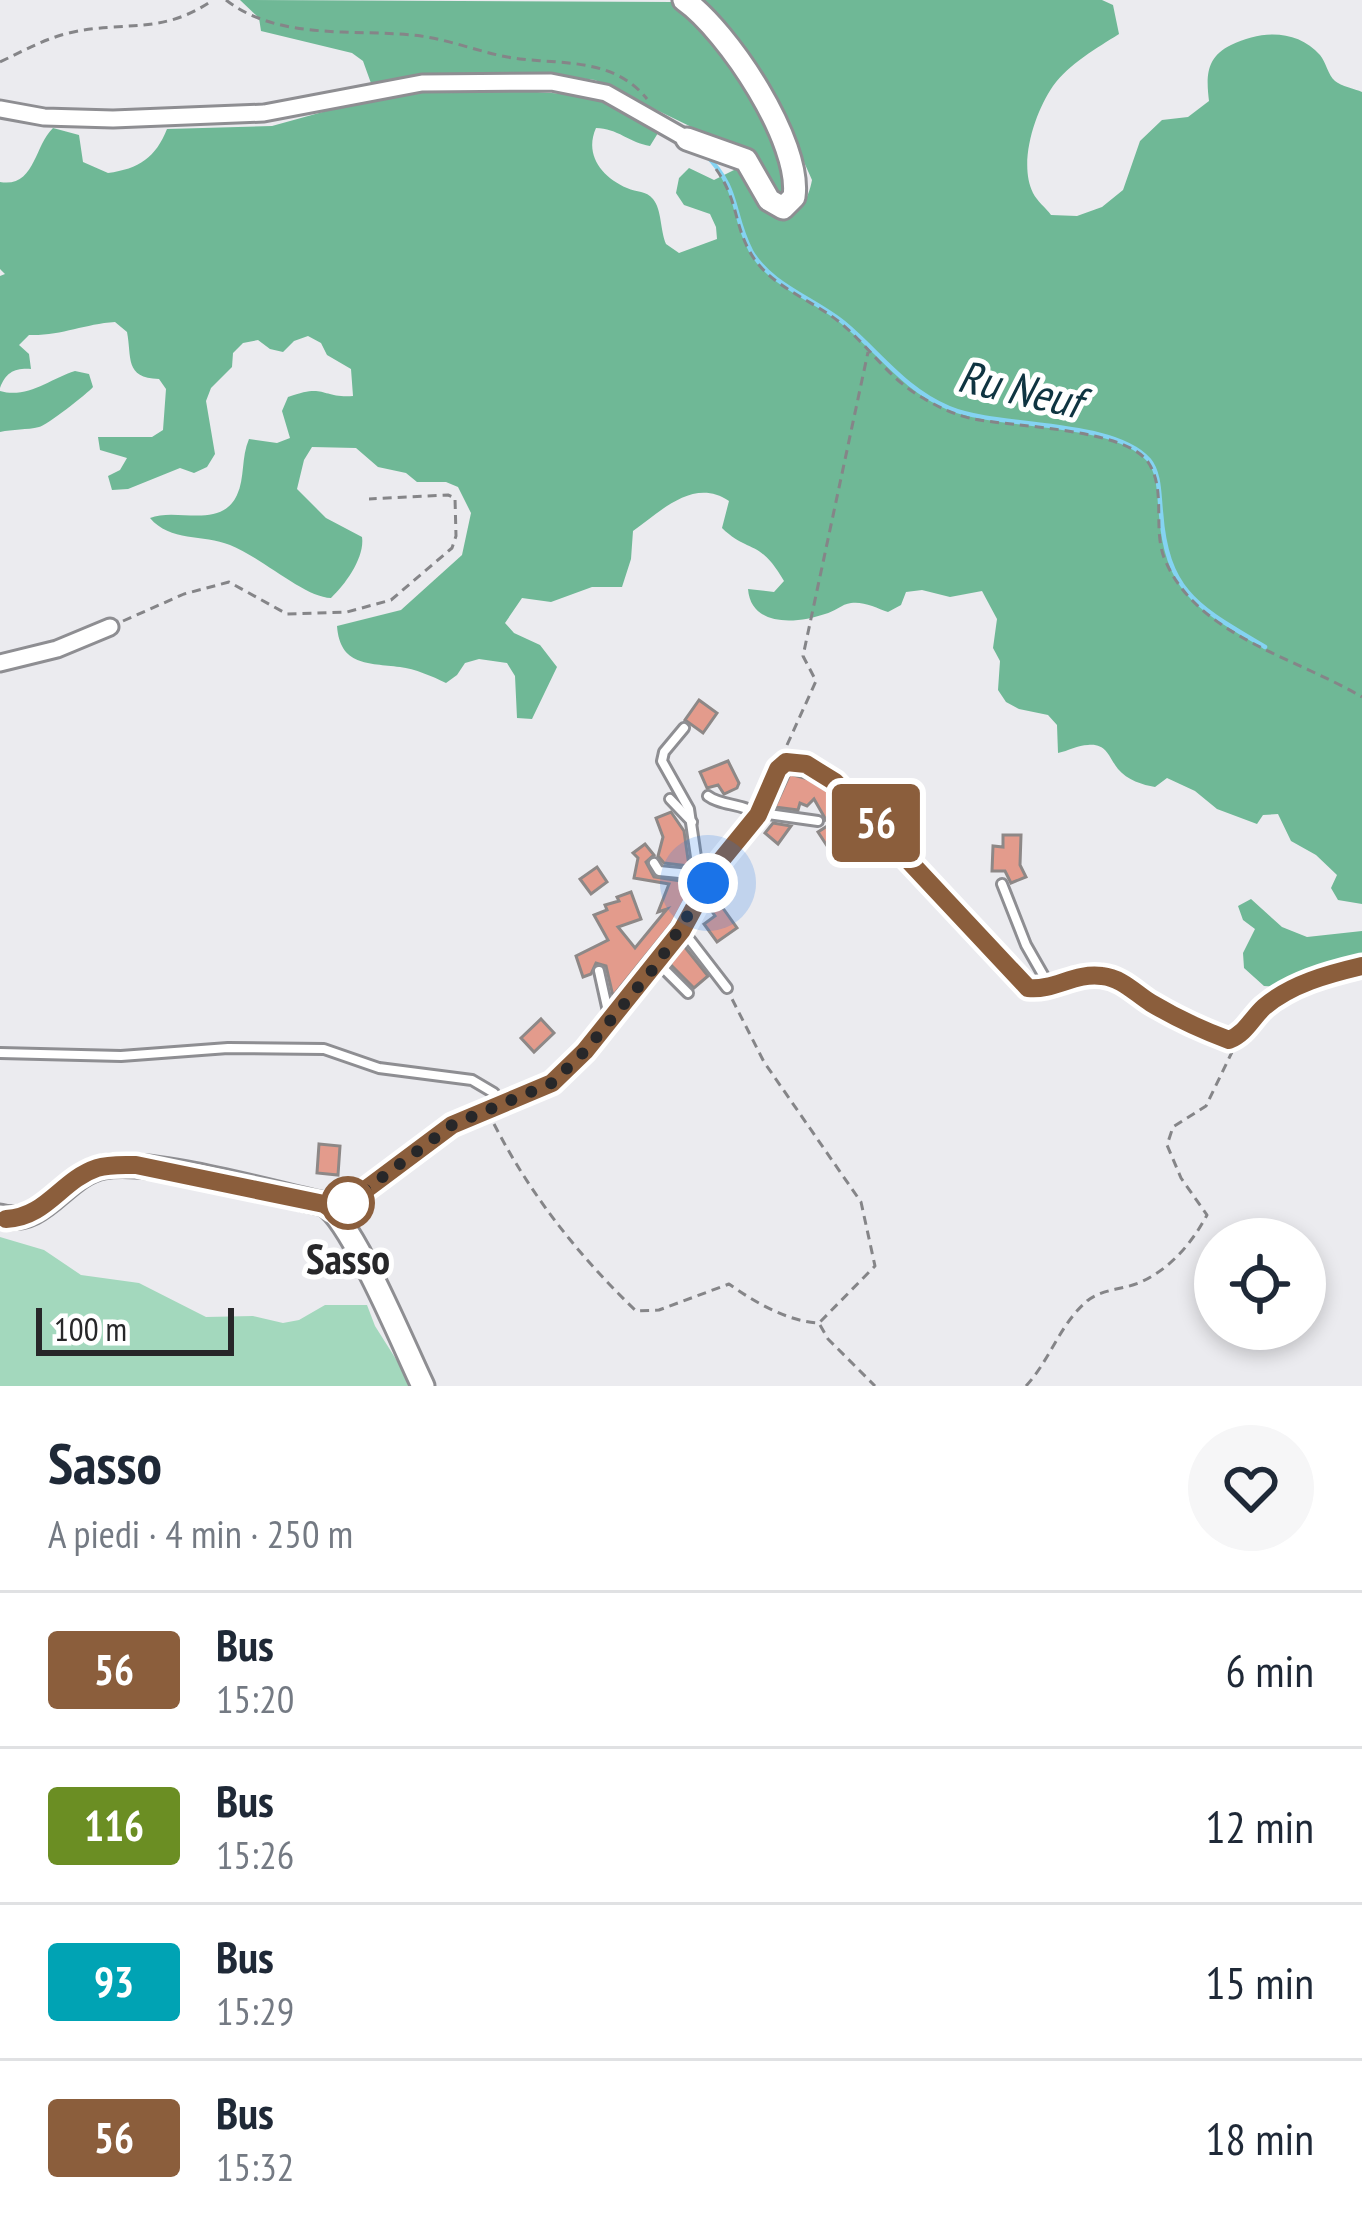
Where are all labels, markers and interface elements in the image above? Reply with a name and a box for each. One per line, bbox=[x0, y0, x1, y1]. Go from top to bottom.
water label: Ru Neuf bbox=[953, 346, 1097, 432]
line badge: 56 bbox=[822, 784, 930, 862]
text: 56 bbox=[856, 795, 896, 850]
your location bbox=[678, 853, 738, 913]
marker: Sasso bbox=[323, 1178, 373, 1228]
map controls bbox=[1194, 1218, 1326, 1350]
button: locate bbox=[1194, 1218, 1326, 1350]
place label: Sasso bbox=[306, 1231, 390, 1286]
scale bar bbox=[36, 1302, 234, 1355]
text: 100 m bbox=[54, 1307, 127, 1350]
button: heart bbox=[1188, 1425, 1314, 1551]
text: Sasso bbox=[48, 1426, 162, 1500]
text: A piedi · 4 min · 250 m bbox=[48, 1508, 353, 1559]
text: Bus bbox=[216, 1615, 274, 1673]
text: 6 min bbox=[1225, 1641, 1314, 1699]
text: 56 bbox=[94, 1642, 134, 1697]
text: 15:20 bbox=[216, 1673, 294, 1724]
text: Bus bbox=[216, 1771, 274, 1829]
text: 12 min bbox=[1205, 1797, 1314, 1855]
text: 116 bbox=[84, 1798, 144, 1853]
text: 15:26 bbox=[216, 1829, 294, 1880]
text: Bus bbox=[216, 1927, 274, 1985]
text: 15 min bbox=[1205, 1953, 1314, 2011]
text: 93 bbox=[94, 1954, 134, 2009]
text: 15:29 bbox=[216, 1985, 294, 2036]
text: Bus bbox=[216, 2083, 274, 2141]
text: 18 min bbox=[1205, 2109, 1314, 2167]
text: 56 bbox=[94, 2110, 134, 2165]
text: 15:32 bbox=[216, 2141, 294, 2192]

